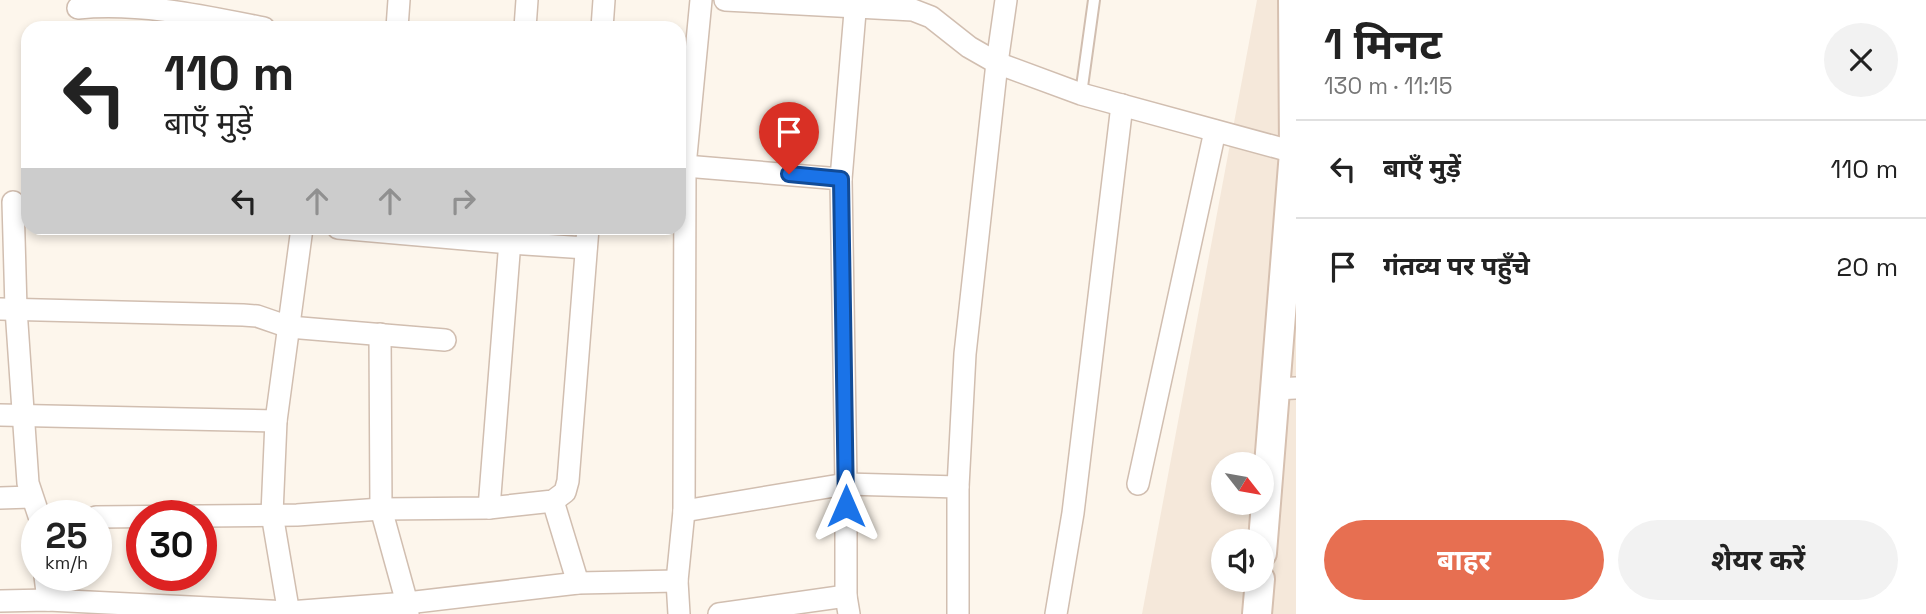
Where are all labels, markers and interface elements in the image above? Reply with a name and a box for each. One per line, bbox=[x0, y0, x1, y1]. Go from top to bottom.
text: 1 मिनट bbox=[1324, 18, 1442, 71]
button: close bbox=[1824, 23, 1898, 97]
text: 110 m bbox=[164, 42, 294, 104]
icon: left bbox=[49, 49, 140, 140]
text: 130 m · 11:15 bbox=[1324, 71, 1453, 101]
pin bbox=[759, 102, 819, 174]
text: बाएँ मुड़ें bbox=[164, 103, 253, 143]
icon: arrive bbox=[770, 113, 808, 151]
icon: left bbox=[1324, 150, 1362, 188]
text: बाएँ मुड़ें bbox=[1383, 151, 1461, 185]
text: 110 m bbox=[1831, 152, 1898, 186]
icon: left bbox=[225, 182, 263, 220]
icon: ahead bbox=[298, 182, 336, 220]
icon: ahead bbox=[371, 182, 409, 220]
icon: right bbox=[444, 182, 482, 220]
icon: arrive bbox=[1324, 248, 1362, 286]
text: गंतव्य पर पहुँचे bbox=[1383, 249, 1530, 283]
text: 20 m bbox=[1837, 250, 1898, 284]
north arrow bbox=[1211, 452, 1274, 514]
map controls bbox=[1211, 452, 1274, 592]
position arrow bbox=[809, 469, 883, 543]
speed limit sign: 30 bbox=[126, 500, 217, 591]
text: 25 bbox=[46, 514, 87, 558]
button: बाहर bbox=[1324, 520, 1604, 600]
button: शेयर करें bbox=[1618, 520, 1898, 600]
button: sound bbox=[1211, 529, 1274, 592]
text: km/h bbox=[45, 551, 88, 574]

